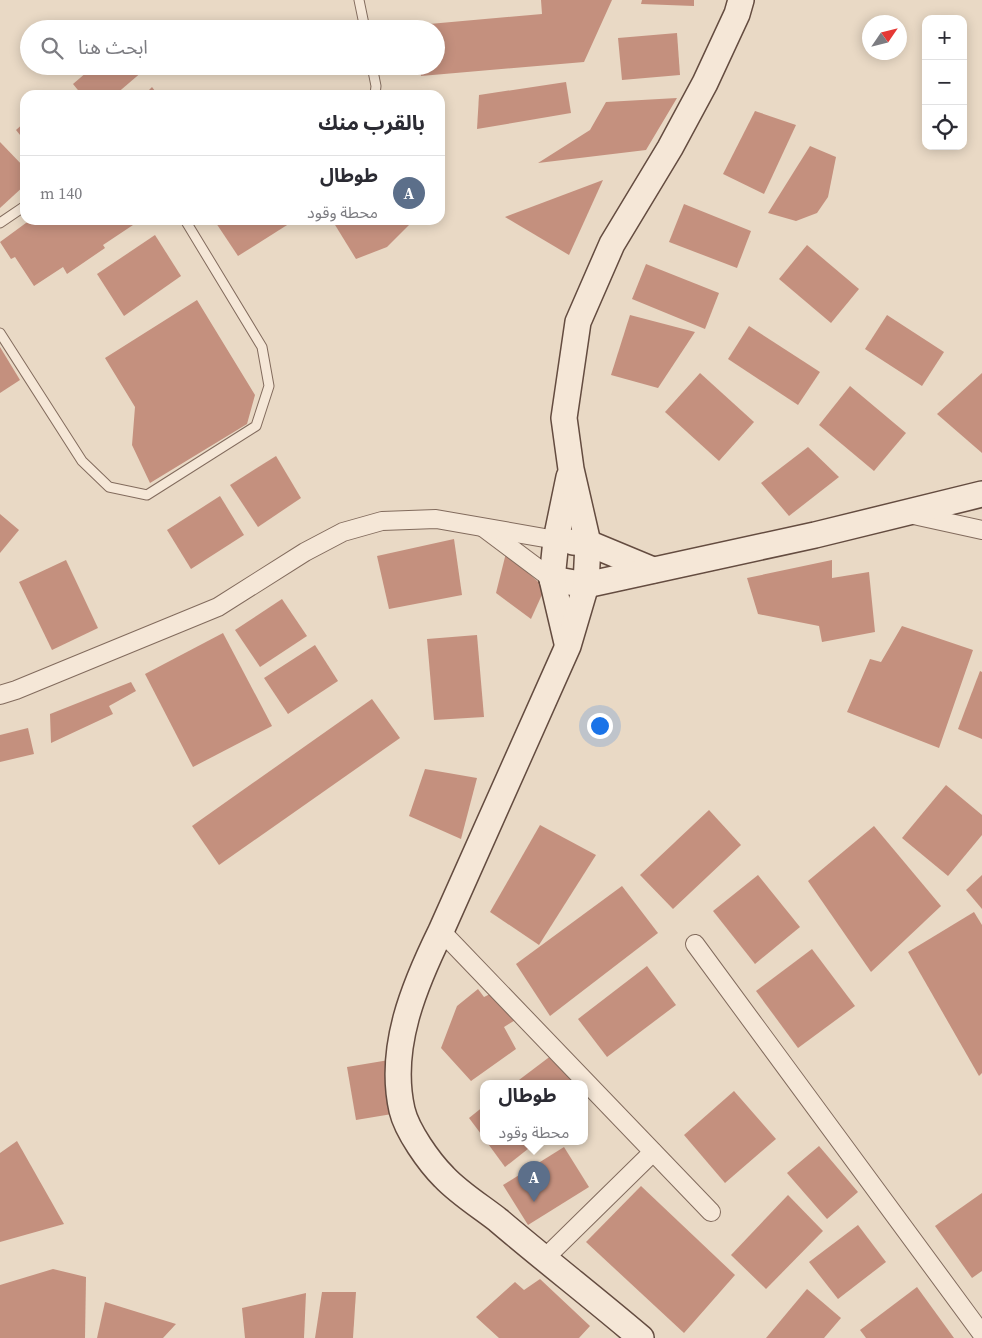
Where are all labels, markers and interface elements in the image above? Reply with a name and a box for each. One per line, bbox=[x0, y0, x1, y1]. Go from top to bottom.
north arrow bbox=[862, 15, 907, 60]
map controls bbox=[922, 15, 967, 150]
button: + bbox=[922, 15, 967, 60]
search box bbox=[20, 20, 445, 75]
icon: search bbox=[38, 34, 66, 62]
text: ابحث هنا bbox=[78, 34, 148, 60]
button: − bbox=[922, 60, 967, 105]
button: locate bbox=[922, 105, 967, 150]
text: بالقرب منك bbox=[318, 108, 425, 137]
text: طوطال bbox=[320, 162, 378, 188]
text: 140 m bbox=[40, 182, 82, 204]
text: A bbox=[404, 182, 414, 204]
text: محطة وقود bbox=[307, 201, 378, 223]
your location bbox=[587, 713, 613, 739]
popup bbox=[480, 1080, 588, 1145]
text: طوطال bbox=[499, 1082, 557, 1108]
text: محطة وقود bbox=[499, 1121, 569, 1143]
pin: A bbox=[518, 1161, 550, 1202]

